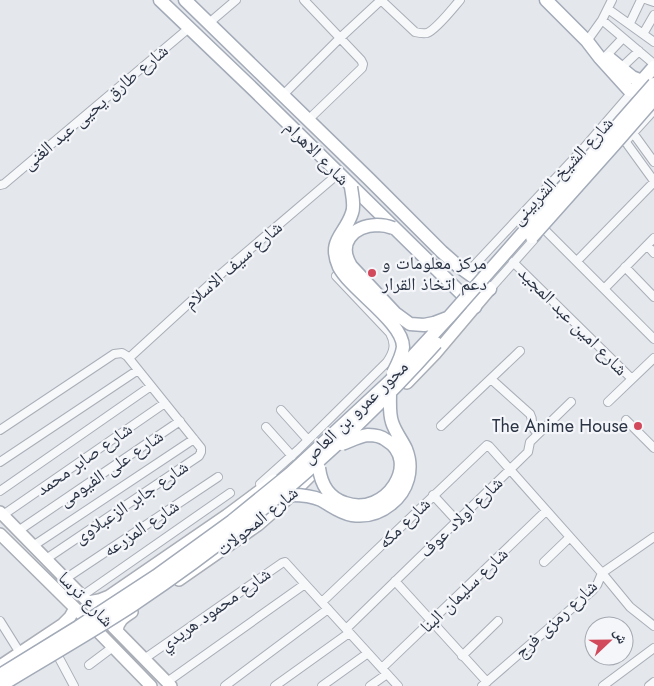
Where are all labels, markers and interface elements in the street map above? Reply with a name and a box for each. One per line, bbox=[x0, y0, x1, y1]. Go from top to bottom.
street label: شارع طارق يحيى عبد الغنى bbox=[16, 38, 174, 176]
street label: شارع الشيخ الشربينى bbox=[505, 111, 619, 231]
street label: شارع الاهرام bbox=[279, 115, 355, 191]
street label: شارع سيف الاسلام bbox=[178, 215, 288, 315]
place label: مركز معلومات و دعم اتخاذ القرار bbox=[381, 250, 487, 297]
street label: شارع امين عبد المجيد bbox=[512, 260, 634, 382]
marker: مركز معلومات و دعم اتخاذ القرار bbox=[366, 267, 378, 279]
street label: محور عمرو بن العاص bbox=[296, 354, 414, 470]
place label: The Anime House bbox=[492, 413, 628, 439]
street label: شارع صابر محمد bbox=[31, 416, 137, 502]
marker: The Anime House bbox=[632, 420, 644, 432]
street label: شارع على الفيومى bbox=[53, 423, 169, 513]
street label: شارع جابر الزعبلاوى bbox=[68, 454, 194, 550]
street label: شارع اولاد عوف bbox=[413, 470, 509, 564]
street label: شارع المحولات bbox=[210, 480, 304, 562]
street label: شارع مكه bbox=[372, 491, 436, 555]
street label: شارع المزرعه bbox=[98, 493, 184, 563]
street label: شارع سليمان البنا bbox=[414, 541, 514, 639]
street label: شارع محمود هريدي bbox=[154, 561, 277, 658]
street label: شارع ترسا bbox=[52, 565, 120, 633]
street label: شارع رمزى فرج bbox=[509, 574, 603, 664]
north arrow bbox=[584, 616, 634, 666]
text: ش bbox=[609, 625, 633, 647]

